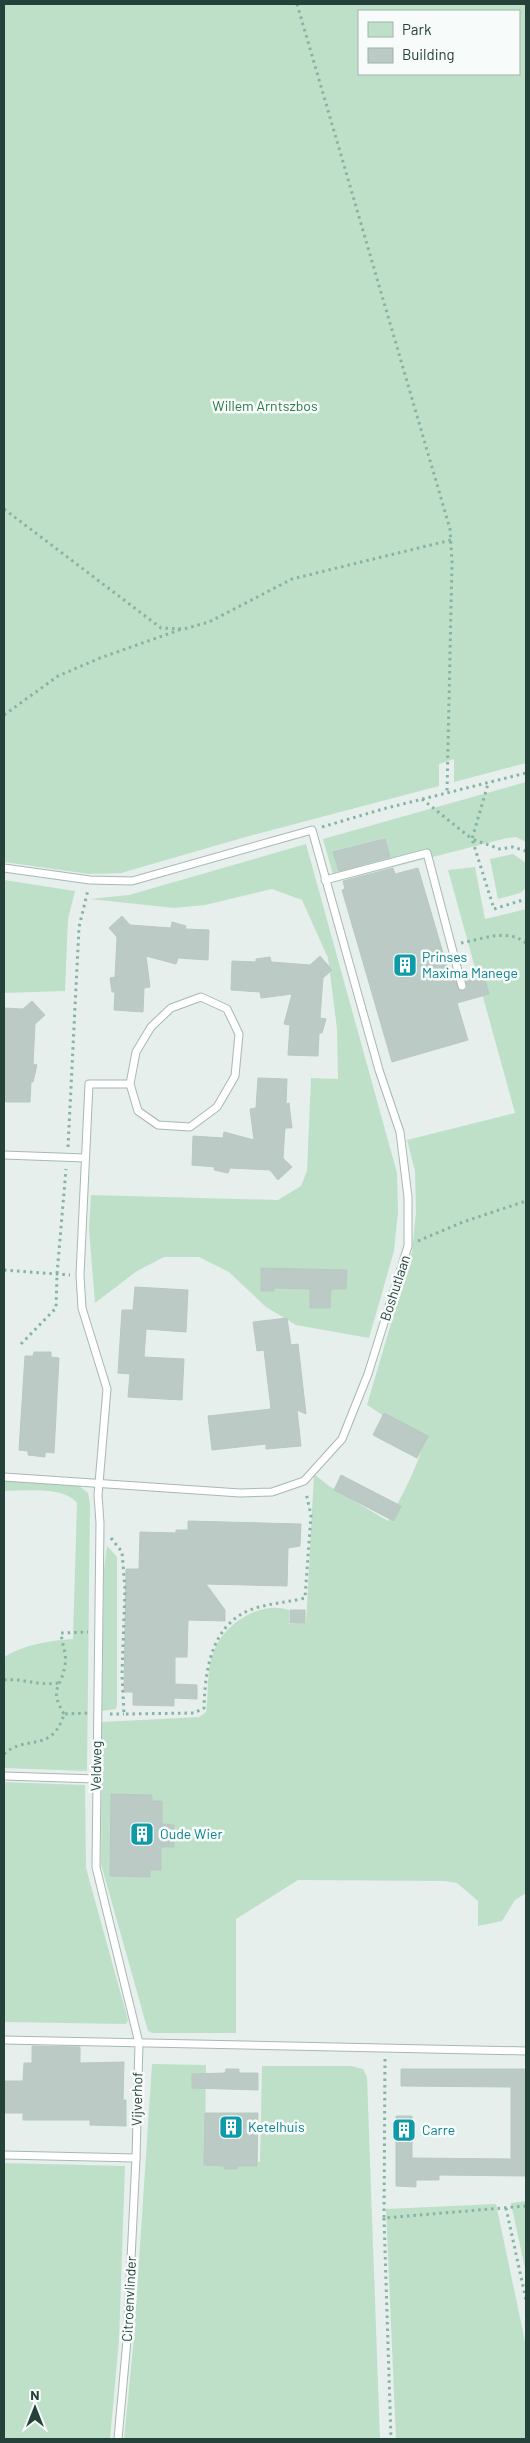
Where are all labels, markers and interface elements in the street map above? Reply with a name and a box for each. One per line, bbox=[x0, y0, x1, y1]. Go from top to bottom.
legend bbox=[358, 10, 520, 75]
text: Park bbox=[402, 20, 432, 38]
text: Building bbox=[402, 45, 455, 63]
park label: Willem Arntszbos bbox=[212, 397, 318, 414]
place label: Prinses Maxima Manege bbox=[422, 948, 518, 981]
building icon: Prinses Maxima Manege bbox=[392, 952, 418, 978]
street label: Boshutlaan bbox=[376, 1253, 413, 1323]
street label: Veldweg bbox=[87, 1740, 104, 1791]
building icon: Oude Wier bbox=[129, 1821, 155, 1847]
place label: Oude Wier bbox=[160, 1825, 223, 1842]
street label: Vijverhof bbox=[128, 2072, 145, 2126]
building icon: Ketelhuis bbox=[218, 2114, 244, 2140]
building icon: Carre bbox=[391, 2117, 417, 2143]
place label: Ketelhuis bbox=[248, 2118, 305, 2135]
place label: Carre bbox=[422, 2121, 455, 2138]
street label: Citroenvlinder bbox=[118, 2256, 139, 2342]
north arrow bbox=[10, 2383, 60, 2433]
text: N bbox=[30, 2386, 40, 2403]

